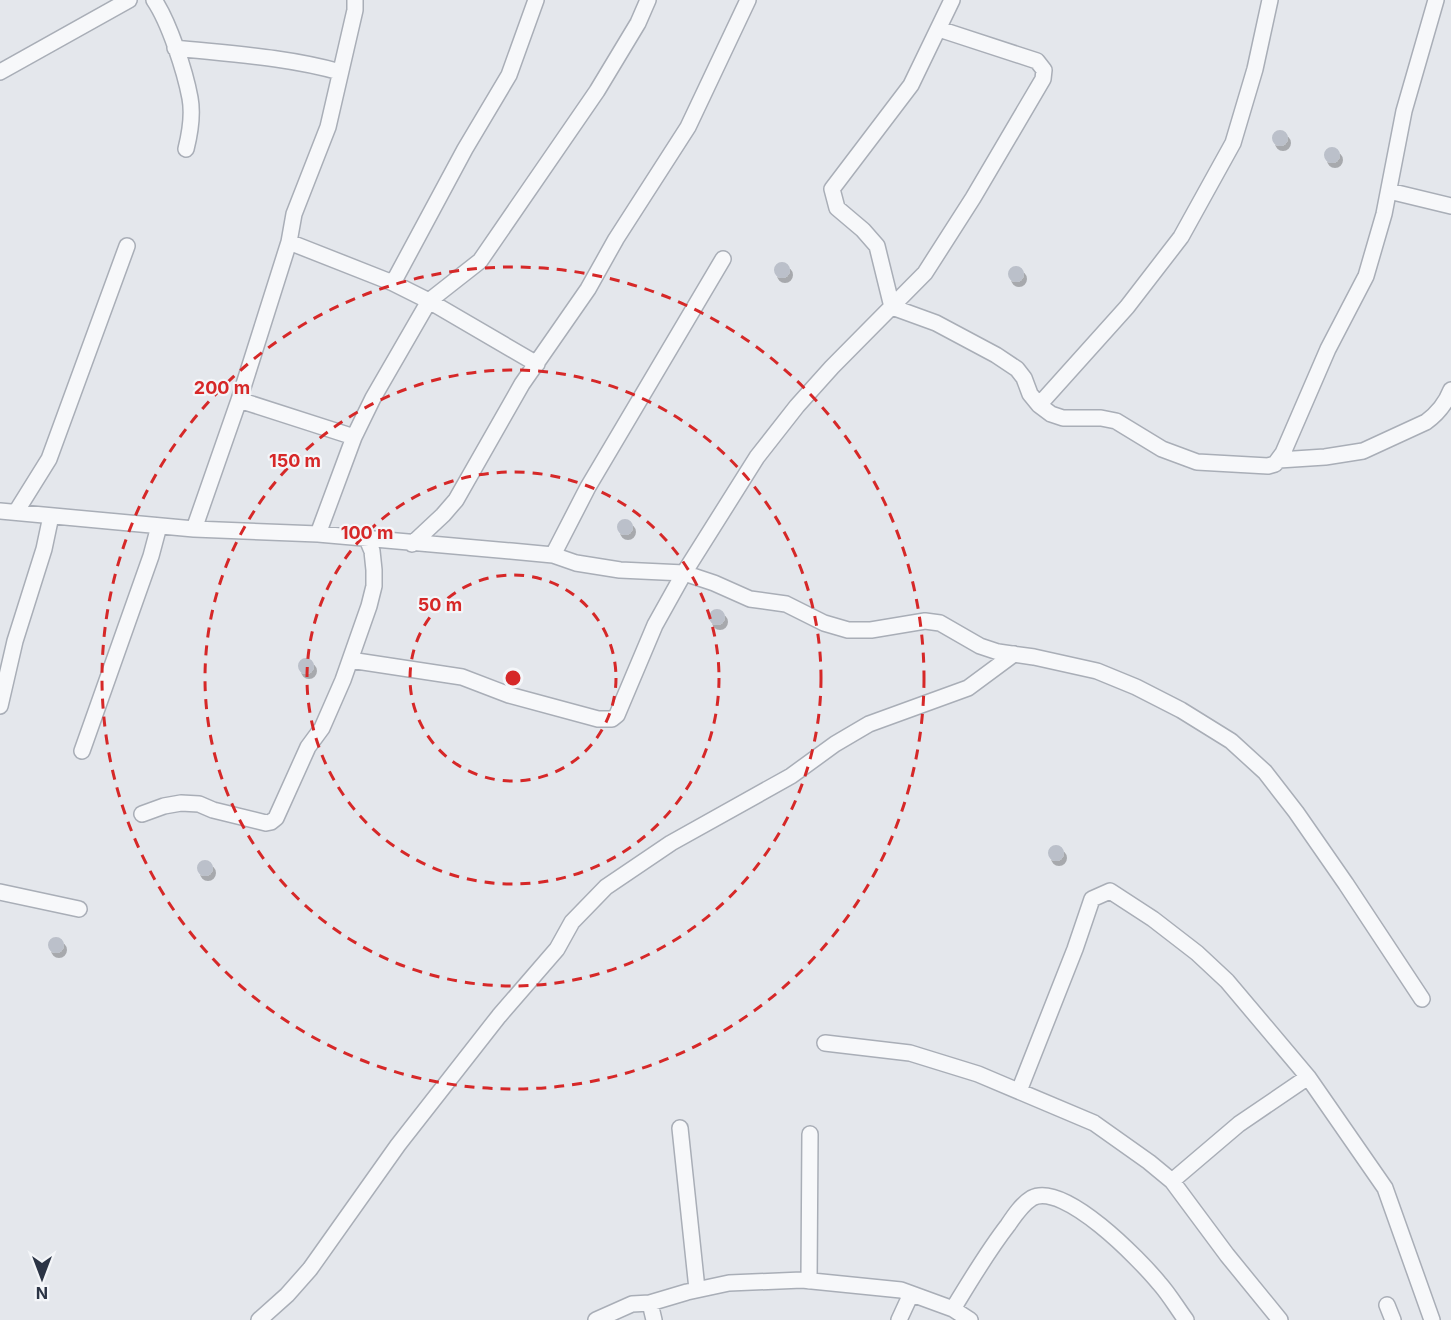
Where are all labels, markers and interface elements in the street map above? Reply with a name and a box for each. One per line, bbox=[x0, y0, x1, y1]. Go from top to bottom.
text: 200 m bbox=[194, 377, 250, 398]
text: 150 m bbox=[269, 450, 321, 471]
text: 100 m bbox=[341, 522, 393, 543]
text: 50 m bbox=[418, 594, 462, 615]
centre of rings bbox=[503, 668, 523, 688]
north arrow bbox=[12, 1248, 72, 1308]
text: N bbox=[36, 1283, 48, 1303]

